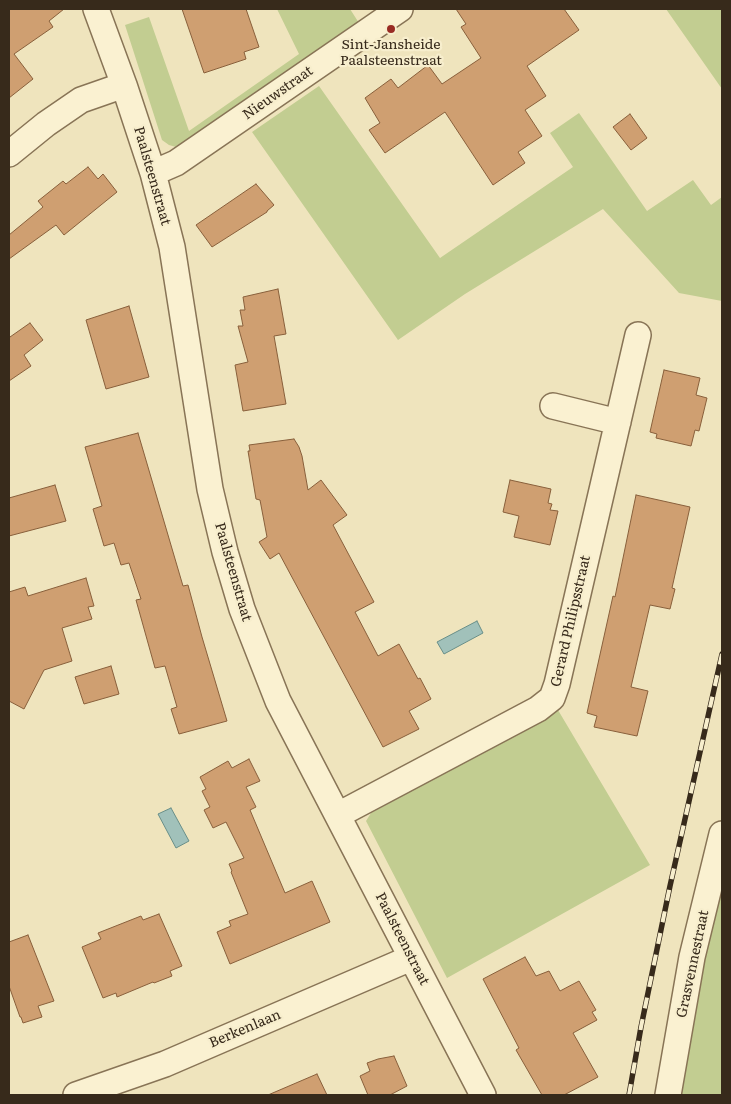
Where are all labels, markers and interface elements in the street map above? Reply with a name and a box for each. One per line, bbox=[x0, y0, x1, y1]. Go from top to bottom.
marker: Sint-Jansheide Paalsteenstraat bbox=[385, 23, 397, 35]
place label: Sint-Jansheide Paalsteenstraat bbox=[340, 37, 442, 70]
street label: Nieuwstraat bbox=[240, 63, 316, 123]
street label: Paalsteenstraat bbox=[130, 125, 174, 227]
street label: Paalsteenstraat bbox=[211, 521, 255, 623]
street label: Gerard Philipsstraat bbox=[548, 554, 594, 688]
street label: Paalsteenstraat bbox=[371, 890, 433, 988]
street label: Grasvennestraat bbox=[673, 909, 713, 1019]
street label: Berkenlaan bbox=[207, 1006, 283, 1052]

